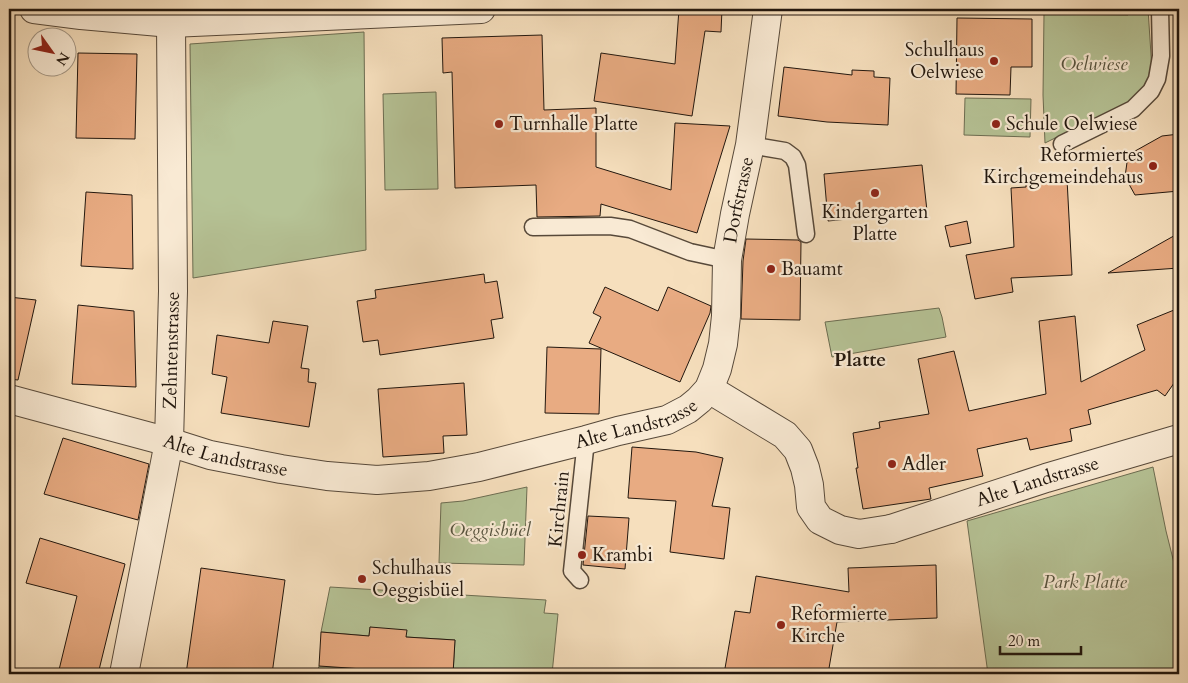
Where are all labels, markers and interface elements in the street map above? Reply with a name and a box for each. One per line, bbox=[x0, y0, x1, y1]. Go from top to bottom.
north arrow bbox=[28, 28, 78, 78]
place label: Schulhaus Oelwiese bbox=[905, 37, 984, 85]
text: N bbox=[51, 49, 74, 69]
park label: Oelwiese bbox=[1060, 51, 1128, 77]
marker: Schulhaus Oelwiese bbox=[988, 55, 1000, 67]
place label: Turnhalle Platte bbox=[509, 111, 638, 137]
place label: Schule Oelwiese bbox=[1006, 111, 1138, 137]
marker: Turnhalle Platte bbox=[493, 118, 505, 130]
marker: Schule Oelwiese bbox=[990, 118, 1002, 130]
place label: Reformiertes Kirchgemeindehaus bbox=[983, 142, 1143, 190]
street label: Dorfstrasse bbox=[717, 154, 760, 245]
marker: Reformiertes Kirchgemeindehaus bbox=[1147, 160, 1159, 172]
marker: Kindergarten Platte bbox=[869, 187, 881, 199]
place label: Kindergarten Platte bbox=[821, 199, 929, 247]
place label: Bauamt bbox=[781, 256, 843, 282]
marker: Bauamt bbox=[765, 263, 777, 275]
street label: Zehntenstrasse bbox=[157, 291, 186, 410]
district label: Platte bbox=[834, 346, 886, 373]
street label: Alte Landstrasse bbox=[572, 393, 704, 455]
street label: Alte Landstrasse bbox=[160, 428, 290, 483]
street label: Alte Landstrasse bbox=[973, 450, 1102, 513]
place label: Adler bbox=[902, 451, 946, 477]
marker: Adler bbox=[886, 458, 898, 470]
street label: Kirchrain bbox=[542, 469, 576, 549]
park label: Oeggisbüel bbox=[449, 517, 531, 543]
place label: Krambi bbox=[592, 542, 653, 568]
marker: Krambi bbox=[576, 549, 588, 561]
place label: Schulhaus Oeggisbüel bbox=[372, 555, 464, 603]
park label: Park Platte bbox=[1043, 569, 1128, 595]
marker: Schulhaus Oeggisbüel bbox=[356, 573, 368, 585]
place label: Reformierte Kirche bbox=[791, 601, 887, 649]
marker: Reformierte Kirche bbox=[775, 619, 787, 631]
scale bar bbox=[1000, 623, 1082, 655]
text: 20 m bbox=[1008, 631, 1040, 651]

